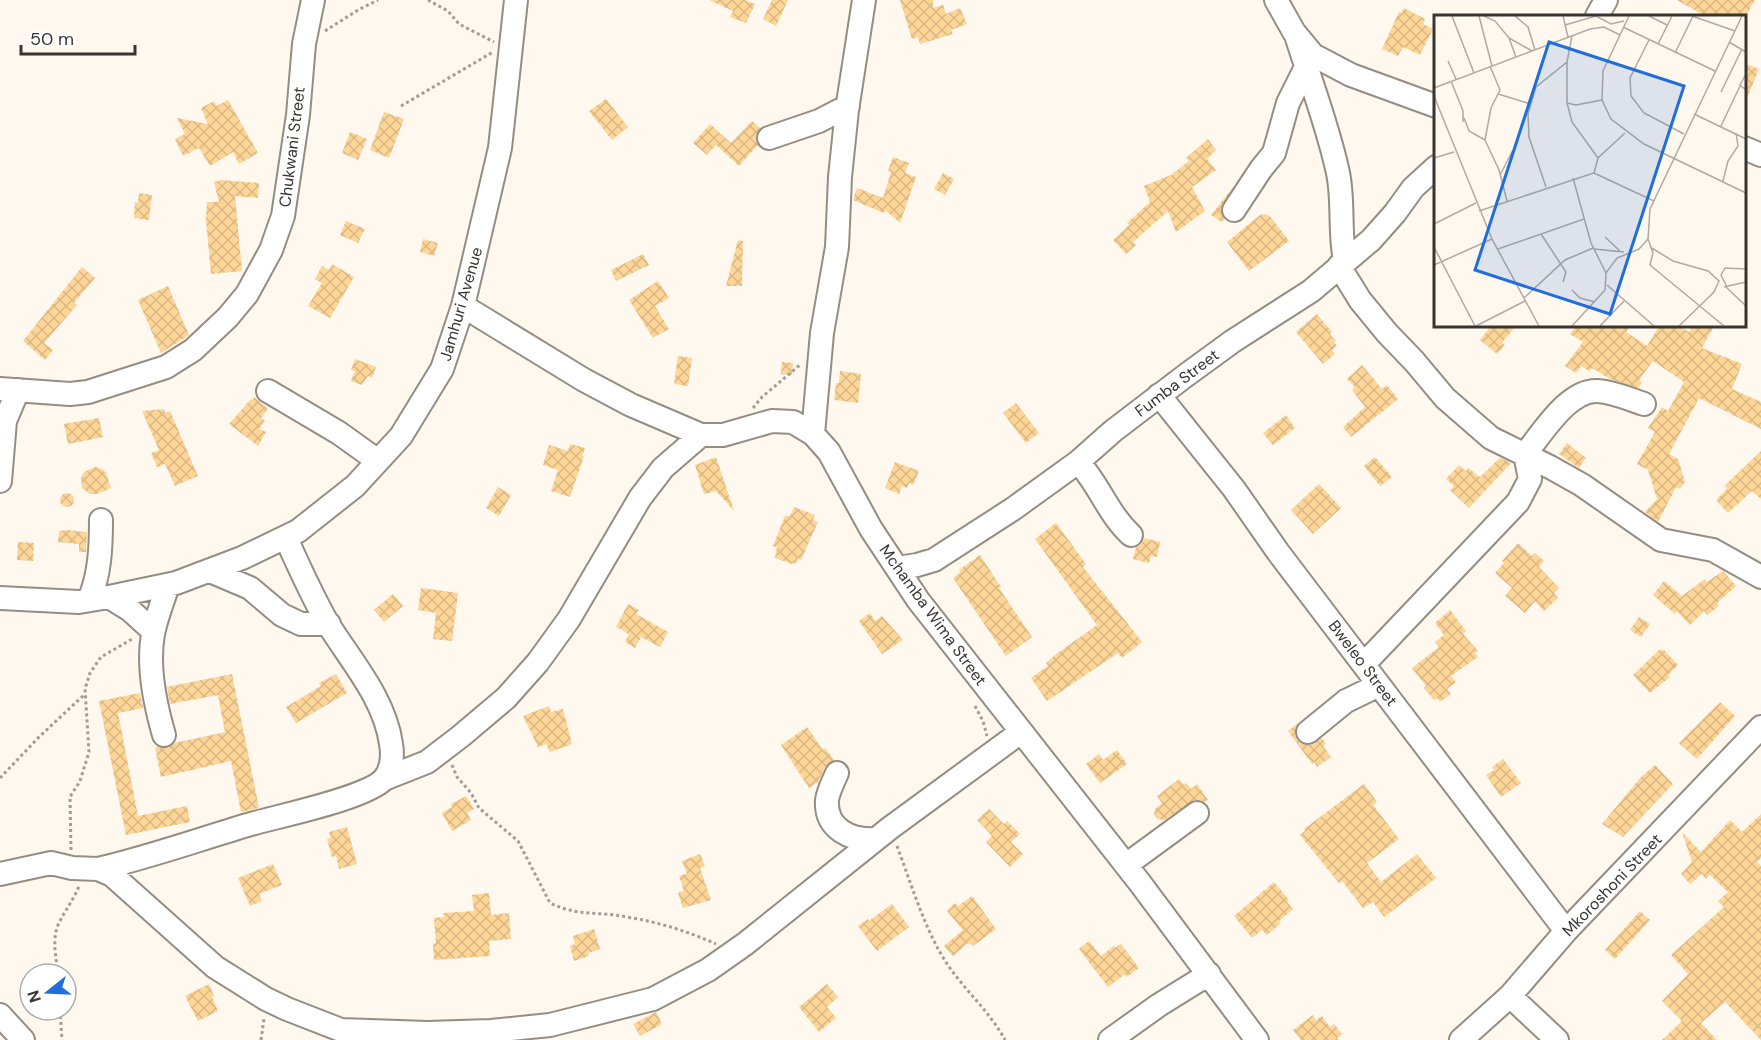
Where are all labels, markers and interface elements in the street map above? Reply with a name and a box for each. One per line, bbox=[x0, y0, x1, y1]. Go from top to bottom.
inset map bbox=[1434, 15, 1746, 327]
scale bar bbox=[21, 18, 135, 56]
text: 50 m bbox=[30, 27, 74, 51]
street label: Chukwani Street bbox=[274, 86, 310, 208]
street label: Jamhuri Avenue bbox=[435, 245, 487, 363]
street label: Fumba Street bbox=[1131, 344, 1223, 422]
street label: Mchamba Wima Street bbox=[875, 540, 991, 690]
street label: Bweleo Street bbox=[1324, 616, 1402, 710]
street label: Mkoroshoni Street bbox=[1558, 829, 1666, 941]
north arrow bbox=[18, 962, 78, 1022]
text: N bbox=[22, 988, 46, 1005]

